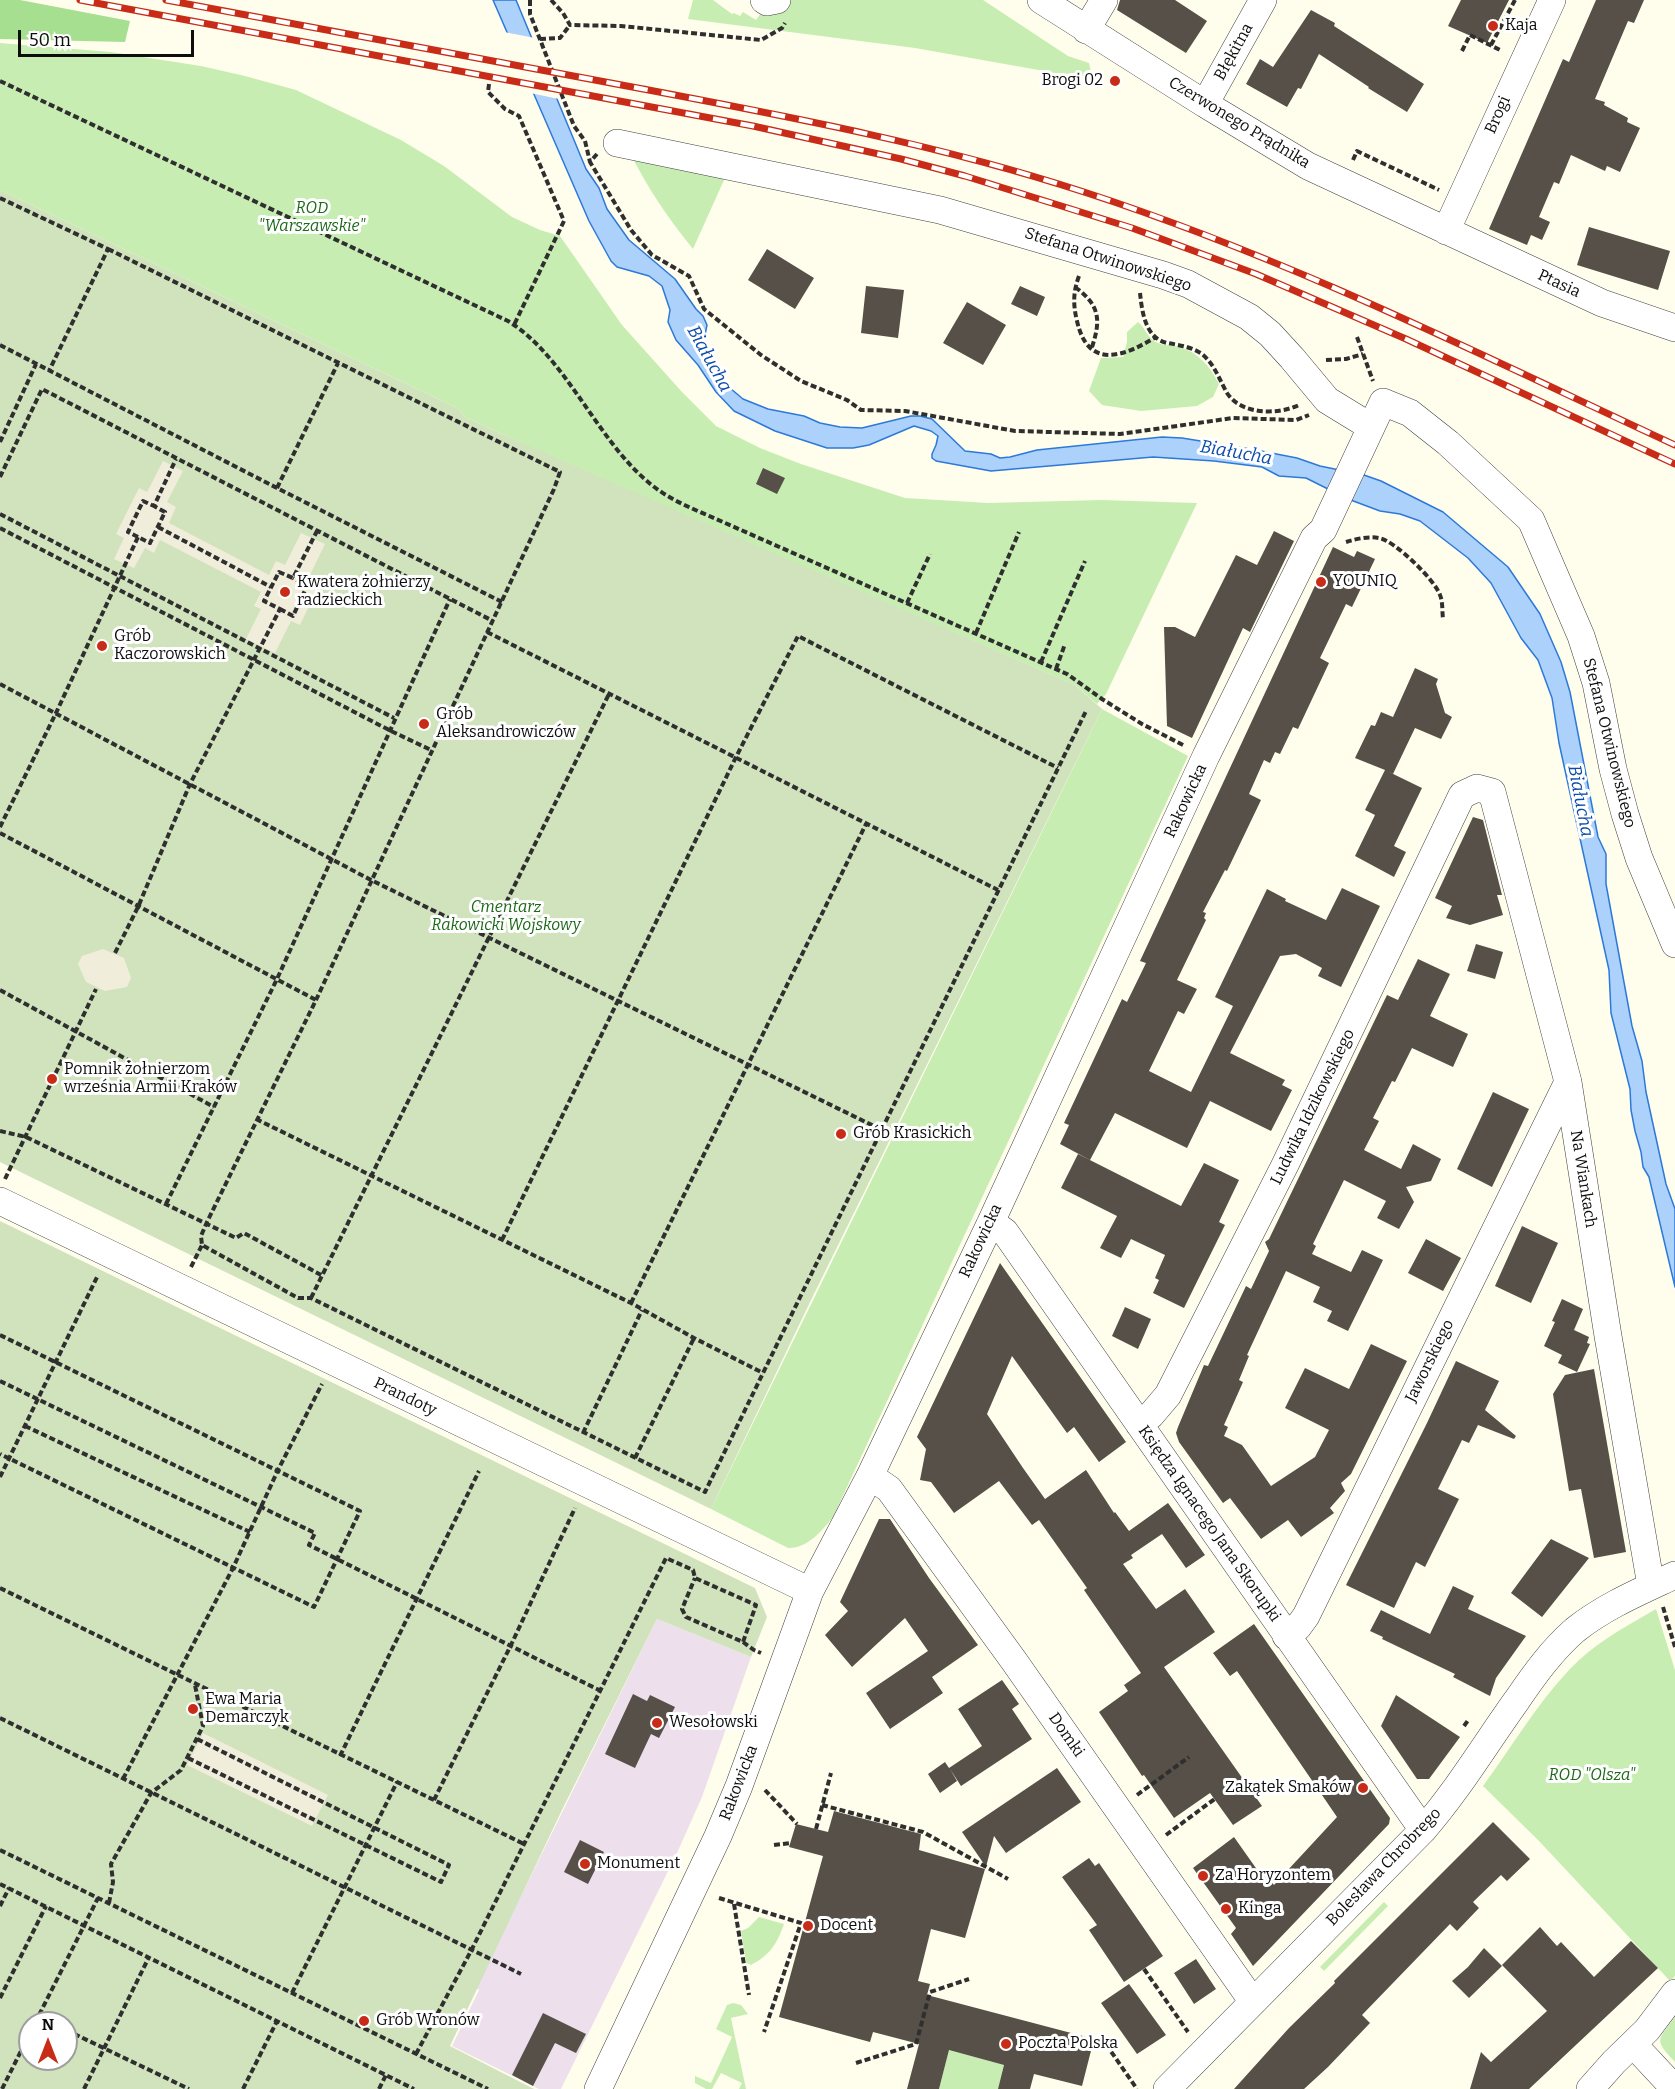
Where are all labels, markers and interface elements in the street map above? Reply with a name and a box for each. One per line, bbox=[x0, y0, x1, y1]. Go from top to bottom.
place label: Kaja bbox=[1505, 16, 1537, 36]
scale bar bbox=[21, 18, 196, 56]
marker: Kaja bbox=[1486, 19, 1500, 33]
street label: Błękitna bbox=[1210, 20, 1258, 84]
text: 50 m bbox=[29, 29, 71, 51]
place label: Brogi 02 bbox=[1041, 71, 1103, 91]
street label: Czerwonego Prądnika bbox=[1165, 73, 1313, 173]
marker: Brogi 02 bbox=[1108, 74, 1122, 88]
street label: Brogi bbox=[1481, 93, 1515, 137]
park label: ROD "Warszawskie" bbox=[258, 199, 366, 237]
street label: Stefana Otwinowskiego bbox=[1022, 224, 1194, 296]
street label: Ptasia bbox=[1535, 266, 1583, 302]
water label: Białucha bbox=[682, 322, 736, 396]
water label: Białucha bbox=[1198, 436, 1274, 470]
place label: YOUNIQ bbox=[1333, 572, 1397, 592]
place label: Kwatera żołnierzy radzieckich bbox=[297, 573, 431, 611]
marker: YOUNIQ bbox=[1314, 575, 1328, 589]
marker: Kwatera żołnierzy radzieckich bbox=[278, 585, 292, 599]
place label: Grób Kaczorowskich bbox=[114, 627, 226, 665]
marker: Grób Kaczorowskich bbox=[95, 639, 109, 653]
street label: Stefana Otwinowskiego bbox=[1579, 656, 1639, 830]
place label: Grób Aleksandrowiczów bbox=[436, 705, 576, 743]
marker: Grób Aleksandrowiczów bbox=[417, 717, 431, 731]
street label: Rakowicka bbox=[1161, 761, 1211, 841]
water label: Białucha bbox=[1562, 763, 1598, 839]
park label: Cmentarz Rakowicki Wojskowy bbox=[431, 898, 581, 936]
street label: Ludwika Idzikowskiego bbox=[1267, 1026, 1359, 1188]
place label: Pomnik żołnierzom września Armii Kraków bbox=[64, 1060, 237, 1098]
marker: Pomnik żołnierzom września Armii Kraków bbox=[45, 1072, 59, 1086]
place label: Grób Krasickich bbox=[853, 1124, 971, 1144]
marker: Grób Krasickich bbox=[834, 1127, 848, 1141]
street label: Na Wiankach bbox=[1566, 1129, 1600, 1229]
street label: Rakowicka bbox=[956, 1201, 1006, 1281]
street label: Jaworskiego bbox=[1402, 1316, 1458, 1406]
street label: Prandoty bbox=[370, 1374, 440, 1420]
street label: Księdza Ignacego Jana Skorupki bbox=[1134, 1422, 1284, 1626]
place label: Ewa Maria Demarczyk bbox=[205, 1690, 289, 1728]
marker: Ewa Maria Demarczyk bbox=[186, 1702, 200, 1716]
street label: Domki bbox=[1044, 1709, 1088, 1761]
place label: Wesołowski bbox=[669, 1713, 758, 1733]
marker: Wesołowski bbox=[650, 1716, 664, 1730]
street label: Rakowicka bbox=[716, 1743, 762, 1823]
park label: ROD "Olsza" bbox=[1549, 1766, 1635, 1786]
place label: Zakątek Smaków bbox=[1225, 1778, 1351, 1798]
marker: Zakątek Smaków bbox=[1356, 1781, 1370, 1795]
street label: Bolesława Chrobrego bbox=[1323, 1804, 1445, 1930]
place label: Monument bbox=[597, 1854, 680, 1874]
marker: Monument bbox=[578, 1857, 592, 1871]
place label: Za Horyzontem bbox=[1215, 1866, 1331, 1886]
marker: Za Horyzontem bbox=[1196, 1869, 1210, 1883]
place label: Kinga bbox=[1238, 1899, 1281, 1919]
marker: Kinga bbox=[1219, 1902, 1233, 1916]
place label: Docent bbox=[820, 1916, 873, 1936]
marker: Docent bbox=[801, 1919, 815, 1933]
north arrow bbox=[18, 2011, 78, 2071]
place label: Grób Wronów bbox=[376, 2011, 480, 2031]
marker: Grób Wronów bbox=[357, 2014, 371, 2028]
text: N bbox=[42, 2015, 54, 2034]
place label: Poczta Polska bbox=[1018, 2034, 1118, 2054]
marker: Poczta Polska bbox=[999, 2037, 1013, 2051]

